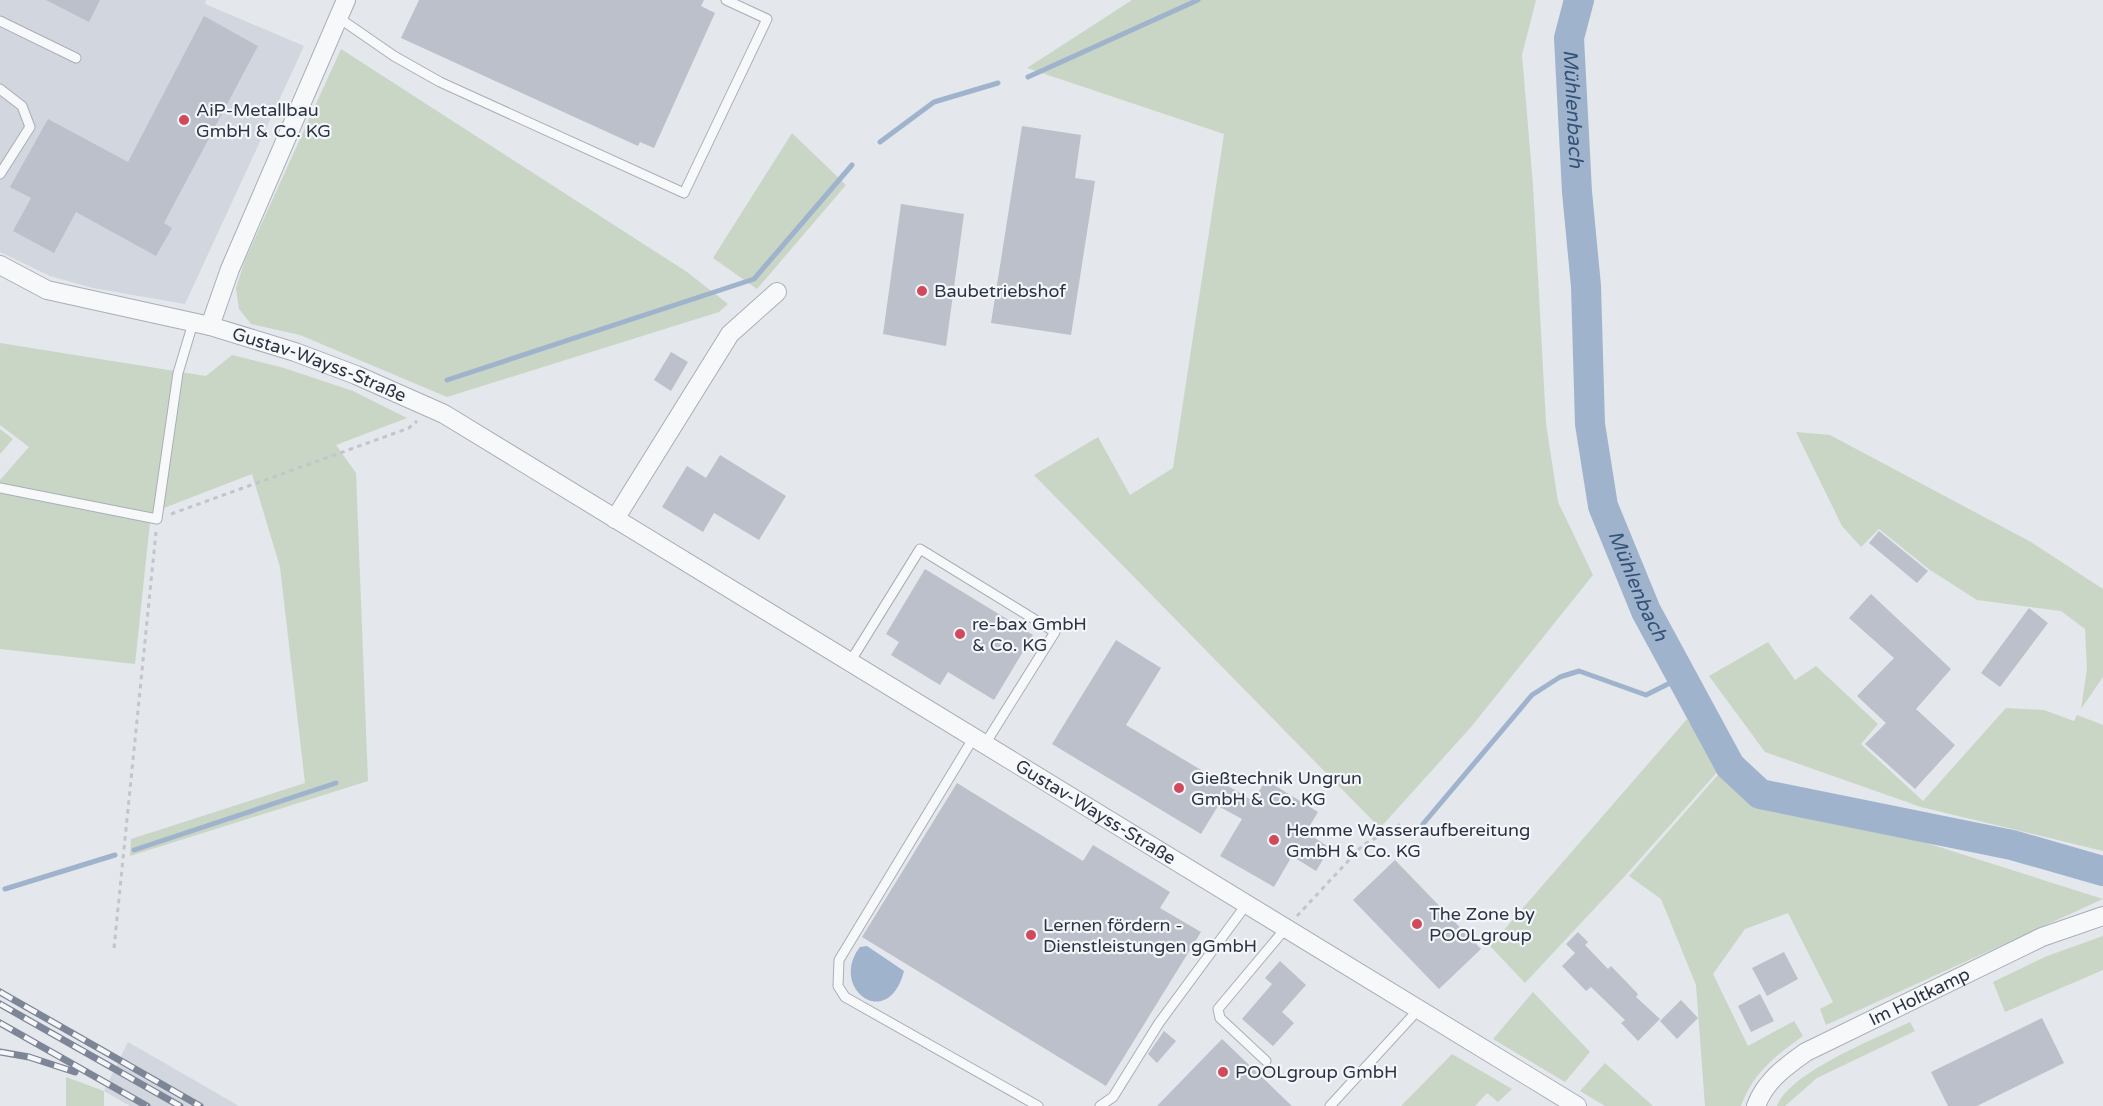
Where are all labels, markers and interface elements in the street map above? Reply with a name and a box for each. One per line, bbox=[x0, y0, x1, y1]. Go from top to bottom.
water label: Mühlenbach bbox=[1558, 49, 1588, 169]
place label: AiP-Metallbau GmbH & Co. KG bbox=[196, 99, 331, 142]
marker: AiP-Metallbau GmbH & Co. KG bbox=[177, 113, 191, 127]
place label: Baubetriebshof bbox=[934, 280, 1066, 302]
marker: Baubetriebshof bbox=[915, 284, 929, 298]
street label: Gustav-Wayss-Straße bbox=[230, 322, 410, 407]
water label: Mühlenbach bbox=[1602, 527, 1673, 646]
place label: re-bax GmbH & Co. KG bbox=[972, 613, 1087, 656]
marker: re-bax GmbH & Co. KG bbox=[953, 627, 967, 641]
street label: Gustav-Wayss-Straße bbox=[1011, 755, 1180, 869]
place label: Gießtechnik Ungrun GmbH & Co. KG bbox=[1191, 767, 1362, 810]
marker: Gießtechnik Ungrun GmbH & Co. KG bbox=[1172, 781, 1186, 795]
place label: Hemme Wasseraufbereitung GmbH & Co. KG bbox=[1286, 819, 1530, 862]
marker: Hemme Wasseraufbereitung GmbH & Co. KG bbox=[1267, 833, 1281, 847]
place label: The Zone by POOLgroup bbox=[1429, 903, 1535, 946]
place label: Lernen fördern - Dienstleistungen gGmbH bbox=[1043, 914, 1257, 957]
marker: The Zone by POOLgroup bbox=[1410, 917, 1424, 931]
marker: Lernen fördern - Dienstleistungen gGmbH bbox=[1024, 928, 1038, 942]
street label: Im Holtkamp bbox=[1865, 963, 1973, 1031]
place label: POOLgroup GmbH bbox=[1235, 1061, 1397, 1083]
marker: POOLgroup GmbH bbox=[1216, 1065, 1230, 1079]

